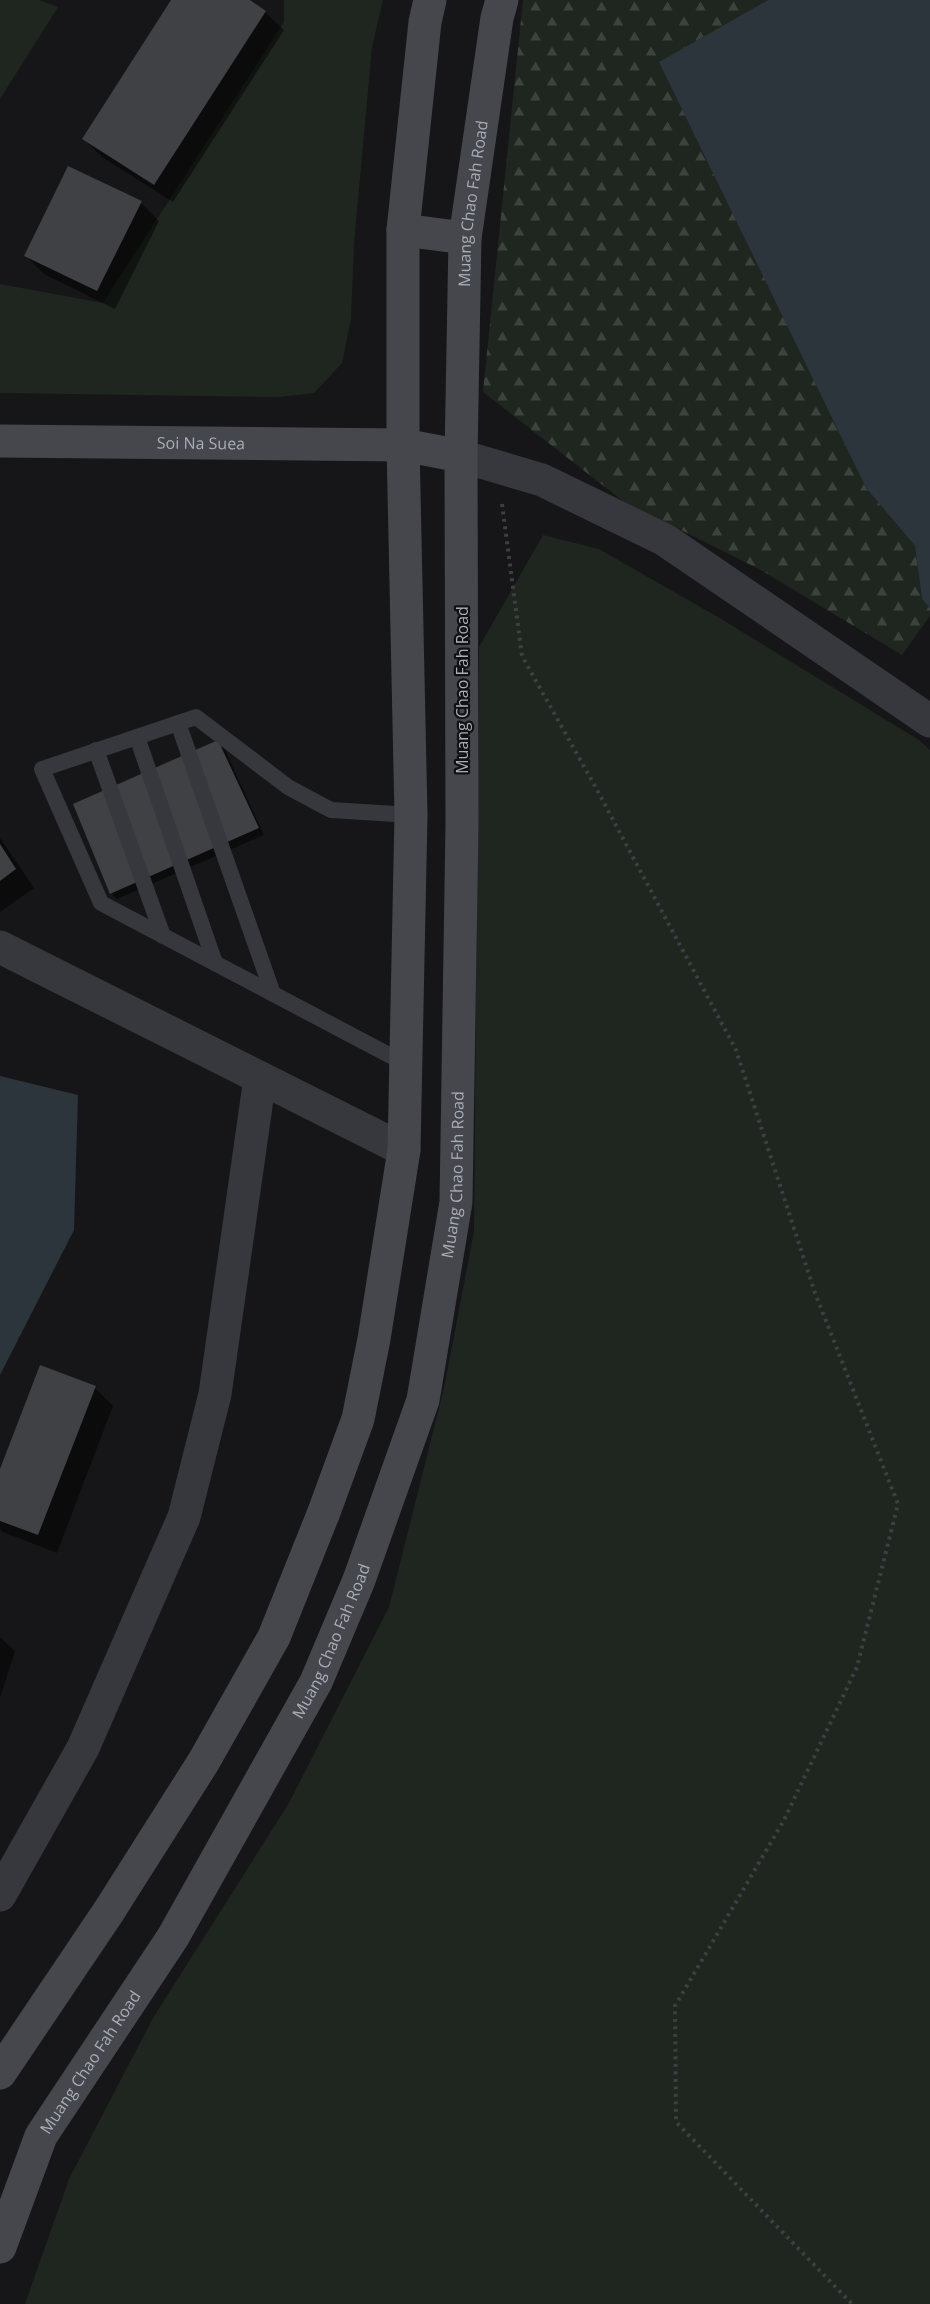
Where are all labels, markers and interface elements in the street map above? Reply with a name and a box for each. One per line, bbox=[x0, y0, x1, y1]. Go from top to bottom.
street label: Muang Chao Fah Road bbox=[453, 119, 493, 287]
street label: Soi Na Suea bbox=[157, 432, 245, 454]
street label: Muang Chao Fah Road bbox=[451, 606, 473, 774]
street label: Muang Chao Fah Road bbox=[436, 1091, 469, 1260]
street label: Muang Chao Fah Road bbox=[287, 1561, 375, 1723]
street label: Muang Chao Fah Road bbox=[35, 1986, 146, 2138]

